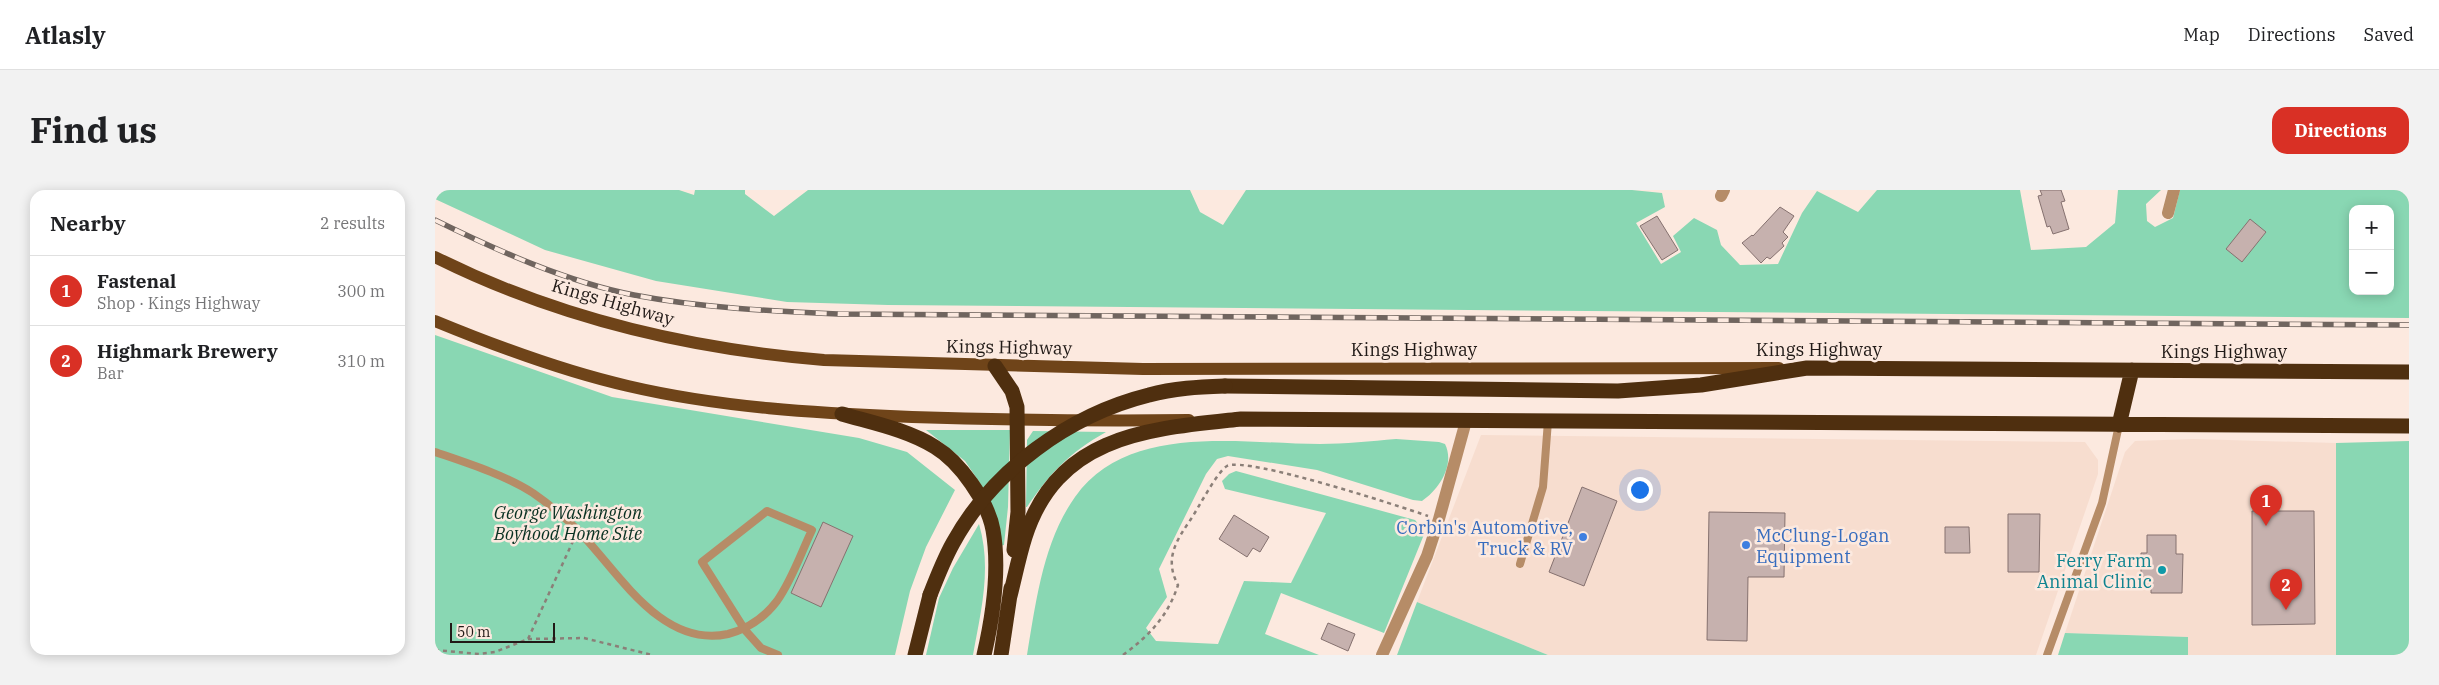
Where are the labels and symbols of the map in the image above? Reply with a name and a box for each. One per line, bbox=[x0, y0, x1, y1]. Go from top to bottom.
street label: Kings Highway bbox=[549, 274, 677, 331]
street label: Kings Highway bbox=[946, 334, 1073, 360]
street label: Kings Highway bbox=[1351, 338, 1478, 361]
street label: Kings Highway bbox=[1756, 338, 1883, 361]
street label: Kings Highway bbox=[2161, 340, 2288, 363]
your location bbox=[1627, 477, 1653, 503]
pin: 1 bbox=[2250, 485, 2282, 526]
park label: George Washington Boyhood Home Site bbox=[493, 501, 643, 545]
place label: Corbin's Automotive, Truck & RV bbox=[1396, 516, 1573, 560]
place label: McClung-Logan Equipment bbox=[1756, 524, 1890, 568]
marker: Corbin's Automotive, Truck & RV bbox=[1577, 531, 1589, 543]
marker: McClung-Logan Equipment bbox=[1740, 539, 1752, 551]
place label: Ferry Farm Animal Clinic bbox=[2037, 549, 2152, 593]
marker: Ferry Farm Animal Clinic bbox=[2156, 564, 2168, 576]
pin: 2 bbox=[2270, 569, 2302, 610]
scale bar bbox=[450, 620, 555, 643]

